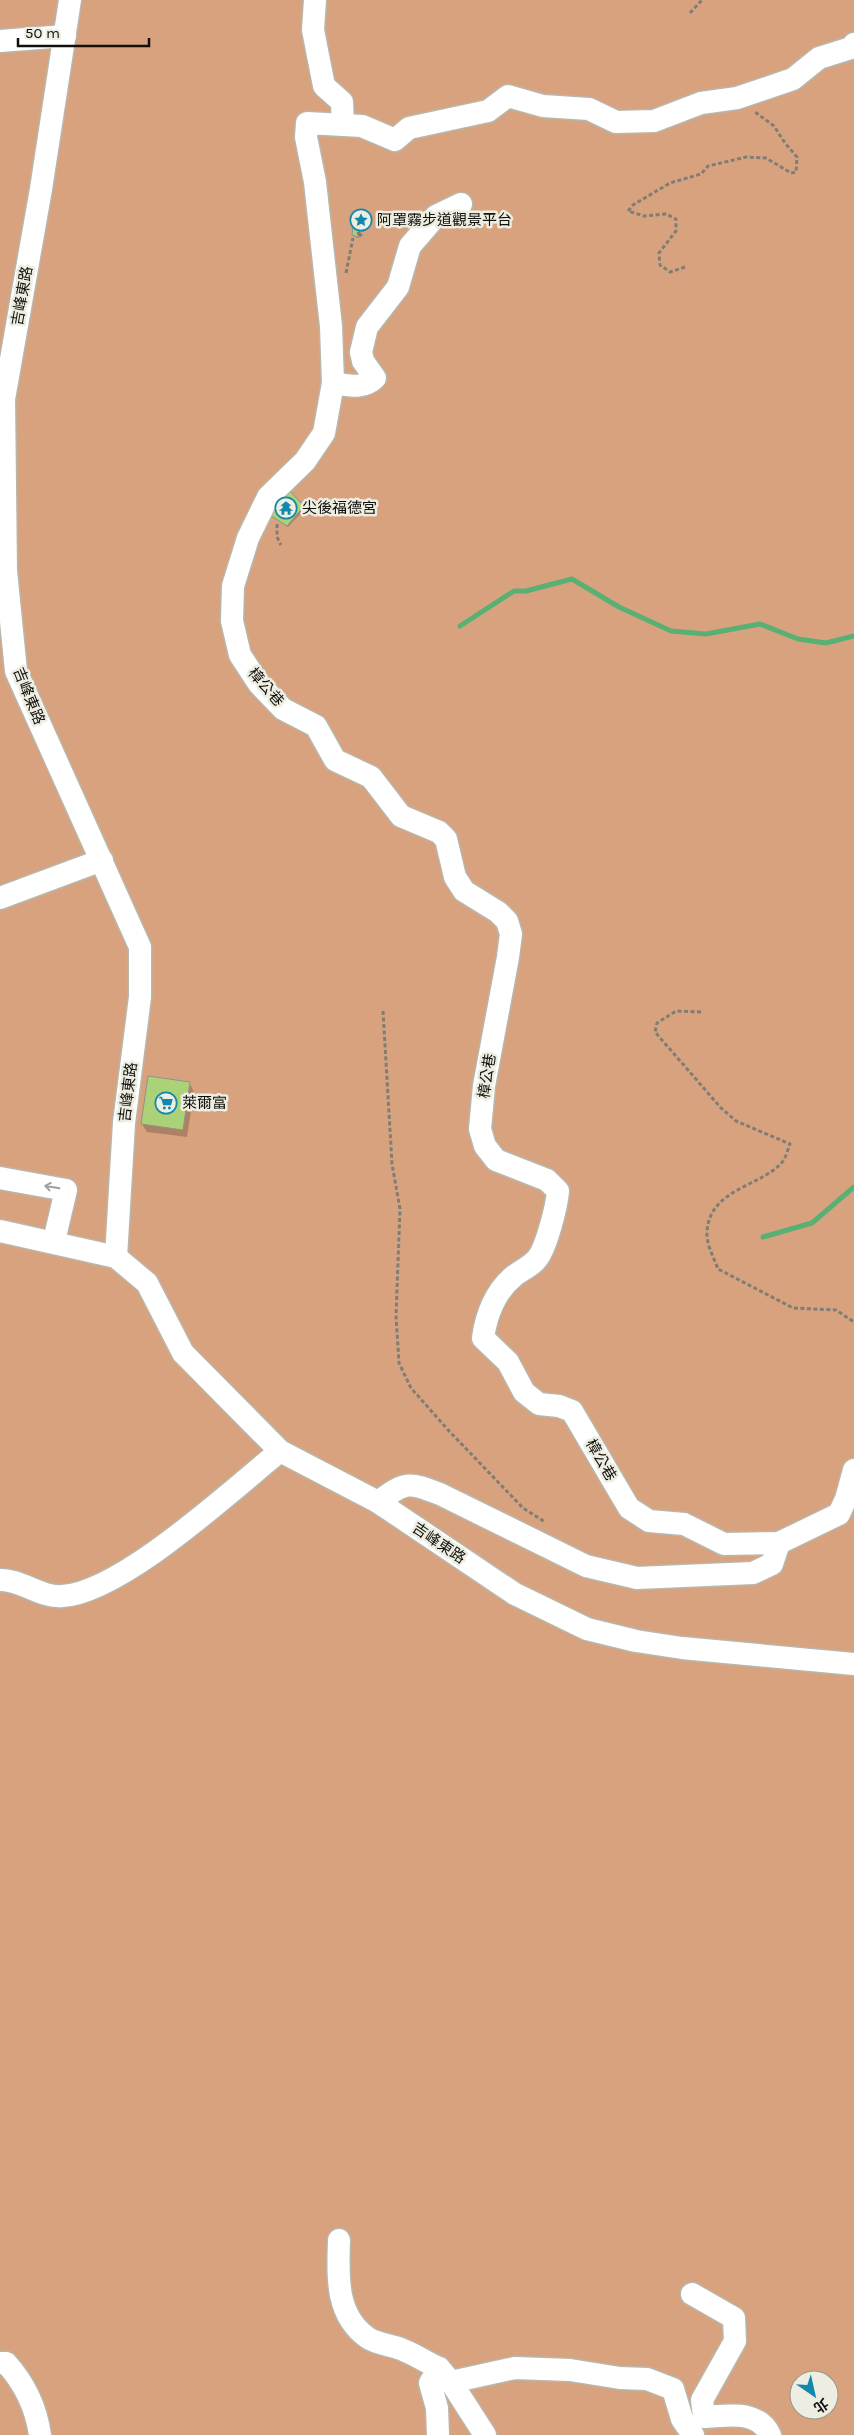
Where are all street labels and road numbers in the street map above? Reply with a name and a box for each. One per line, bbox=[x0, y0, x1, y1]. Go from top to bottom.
street label: 吉峰東路 bbox=[8, 265, 36, 327]
street label: 樟公巷 bbox=[244, 664, 288, 710]
street label: 吉峰東路 bbox=[9, 665, 49, 727]
street label: 樟公巷 bbox=[475, 1052, 499, 1100]
street label: 吉峰東路 bbox=[115, 1061, 141, 1123]
street label: 樟公巷 bbox=[582, 1436, 620, 1484]
street label: 吉峰東路 bbox=[409, 1519, 469, 1567]

